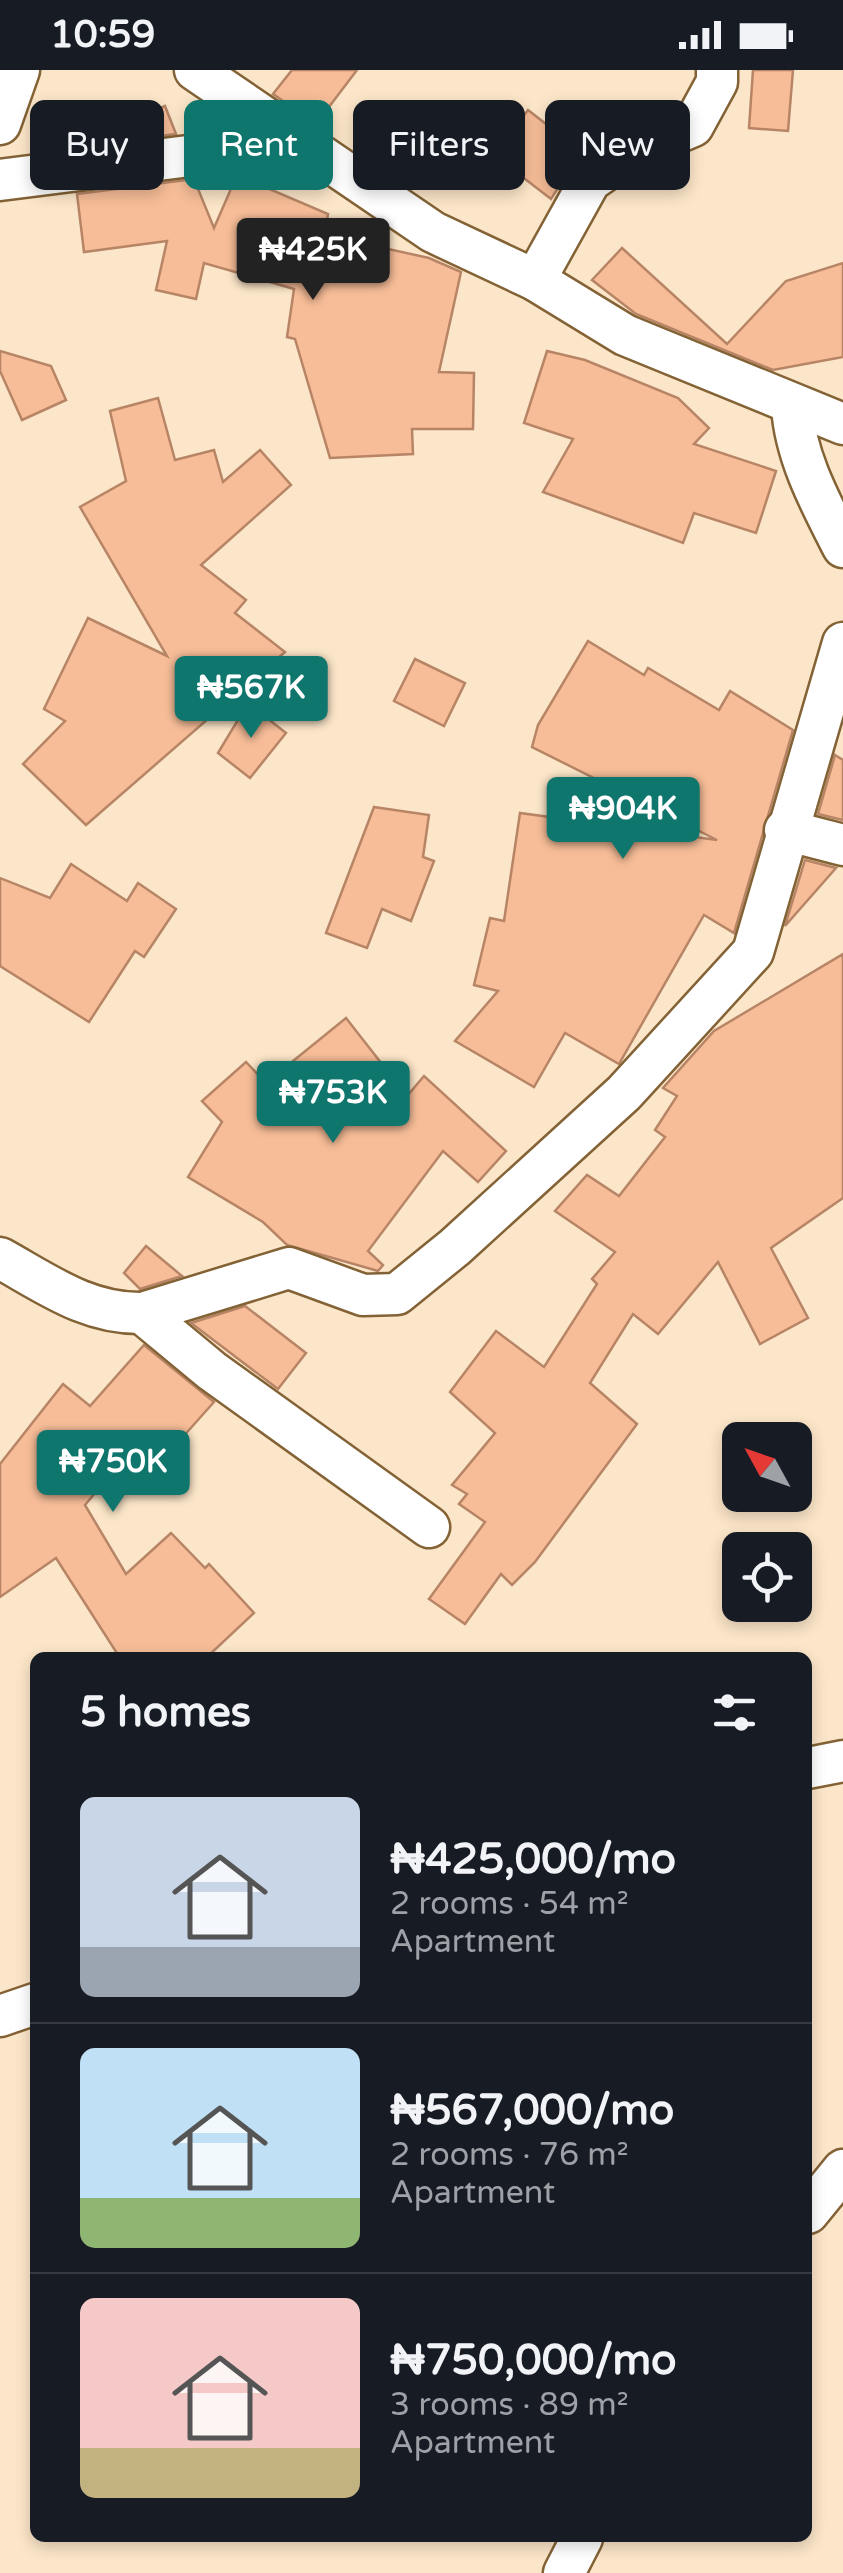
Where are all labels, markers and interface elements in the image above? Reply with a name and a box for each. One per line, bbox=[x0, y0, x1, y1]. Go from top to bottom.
text: 10:59 bbox=[50, 12, 155, 58]
chip: Buy bbox=[30, 100, 164, 190]
chip: Rent bbox=[184, 100, 333, 190]
chip: Filters bbox=[353, 100, 525, 190]
chip: New bbox=[545, 100, 690, 190]
pin: ₦425K bbox=[243, 218, 383, 303]
text: ₦425K bbox=[259, 231, 367, 269]
pin: ₦567K bbox=[181, 656, 321, 741]
text: ₦567K bbox=[197, 669, 305, 707]
pin: ₦904K bbox=[553, 777, 693, 862]
text: ₦904K bbox=[569, 790, 677, 828]
pin: ₦753K bbox=[263, 1061, 403, 1146]
text: ₦753K bbox=[279, 1074, 387, 1112]
north arrow bbox=[722, 1422, 812, 1512]
map controls bbox=[722, 1422, 812, 1622]
pin: ₦750K bbox=[43, 1430, 183, 1515]
text: ₦750K bbox=[59, 1443, 167, 1481]
button: locate bbox=[722, 1532, 812, 1622]
icon: filters bbox=[707, 1685, 762, 1740]
text: 5 homes bbox=[80, 1687, 251, 1738]
text: ₦425,000/mo bbox=[390, 1834, 676, 1885]
icon: home bbox=[160, 1837, 280, 1957]
text: 2 rooms · 54 m² bbox=[390, 1885, 629, 1923]
text: Apartment bbox=[390, 1923, 555, 1961]
text: ₦567,000/mo bbox=[390, 2085, 674, 2136]
icon: home bbox=[160, 2088, 280, 2208]
text: 2 rooms · 76 m² bbox=[390, 2136, 629, 2174]
text: Apartment bbox=[390, 2174, 555, 2212]
text: ₦750,000/mo bbox=[390, 2335, 676, 2386]
icon: home bbox=[160, 2338, 280, 2458]
text: 3 rooms · 89 m² bbox=[390, 2386, 629, 2424]
text: Apartment bbox=[390, 2424, 555, 2462]

